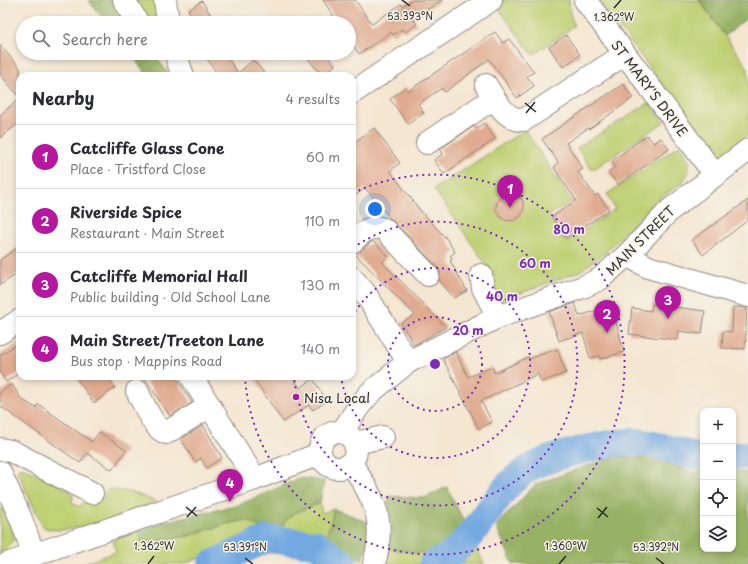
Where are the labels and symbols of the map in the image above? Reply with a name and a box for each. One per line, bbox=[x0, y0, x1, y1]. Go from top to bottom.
text: 53.393°N bbox=[387, 8, 433, 23]
text: 1.362°W bbox=[594, 9, 635, 24]
street label: ST MARY'S DRIVE bbox=[607, 36, 693, 140]
pin: 1 bbox=[497, 175, 523, 208]
your location bbox=[365, 199, 385, 219]
street label: MAIN STREET bbox=[601, 201, 679, 279]
text: 80 m bbox=[553, 220, 585, 238]
text: 60 m bbox=[519, 254, 551, 272]
pin: 3 bbox=[655, 286, 681, 319]
text: 40 m bbox=[486, 287, 518, 305]
pin: 2 bbox=[594, 300, 620, 333]
text: 20 m bbox=[452, 321, 484, 339]
centre of rings bbox=[428, 357, 442, 371]
place label: Nisa Local bbox=[304, 388, 370, 407]
marker: Nisa Local bbox=[291, 392, 301, 402]
pin: 4 bbox=[217, 469, 243, 502]
text: 1.362°W bbox=[134, 538, 175, 553]
text: 1.360°W bbox=[545, 538, 588, 553]
text: 53.391°N bbox=[223, 539, 267, 554]
text: 53.392°N bbox=[633, 539, 679, 554]

